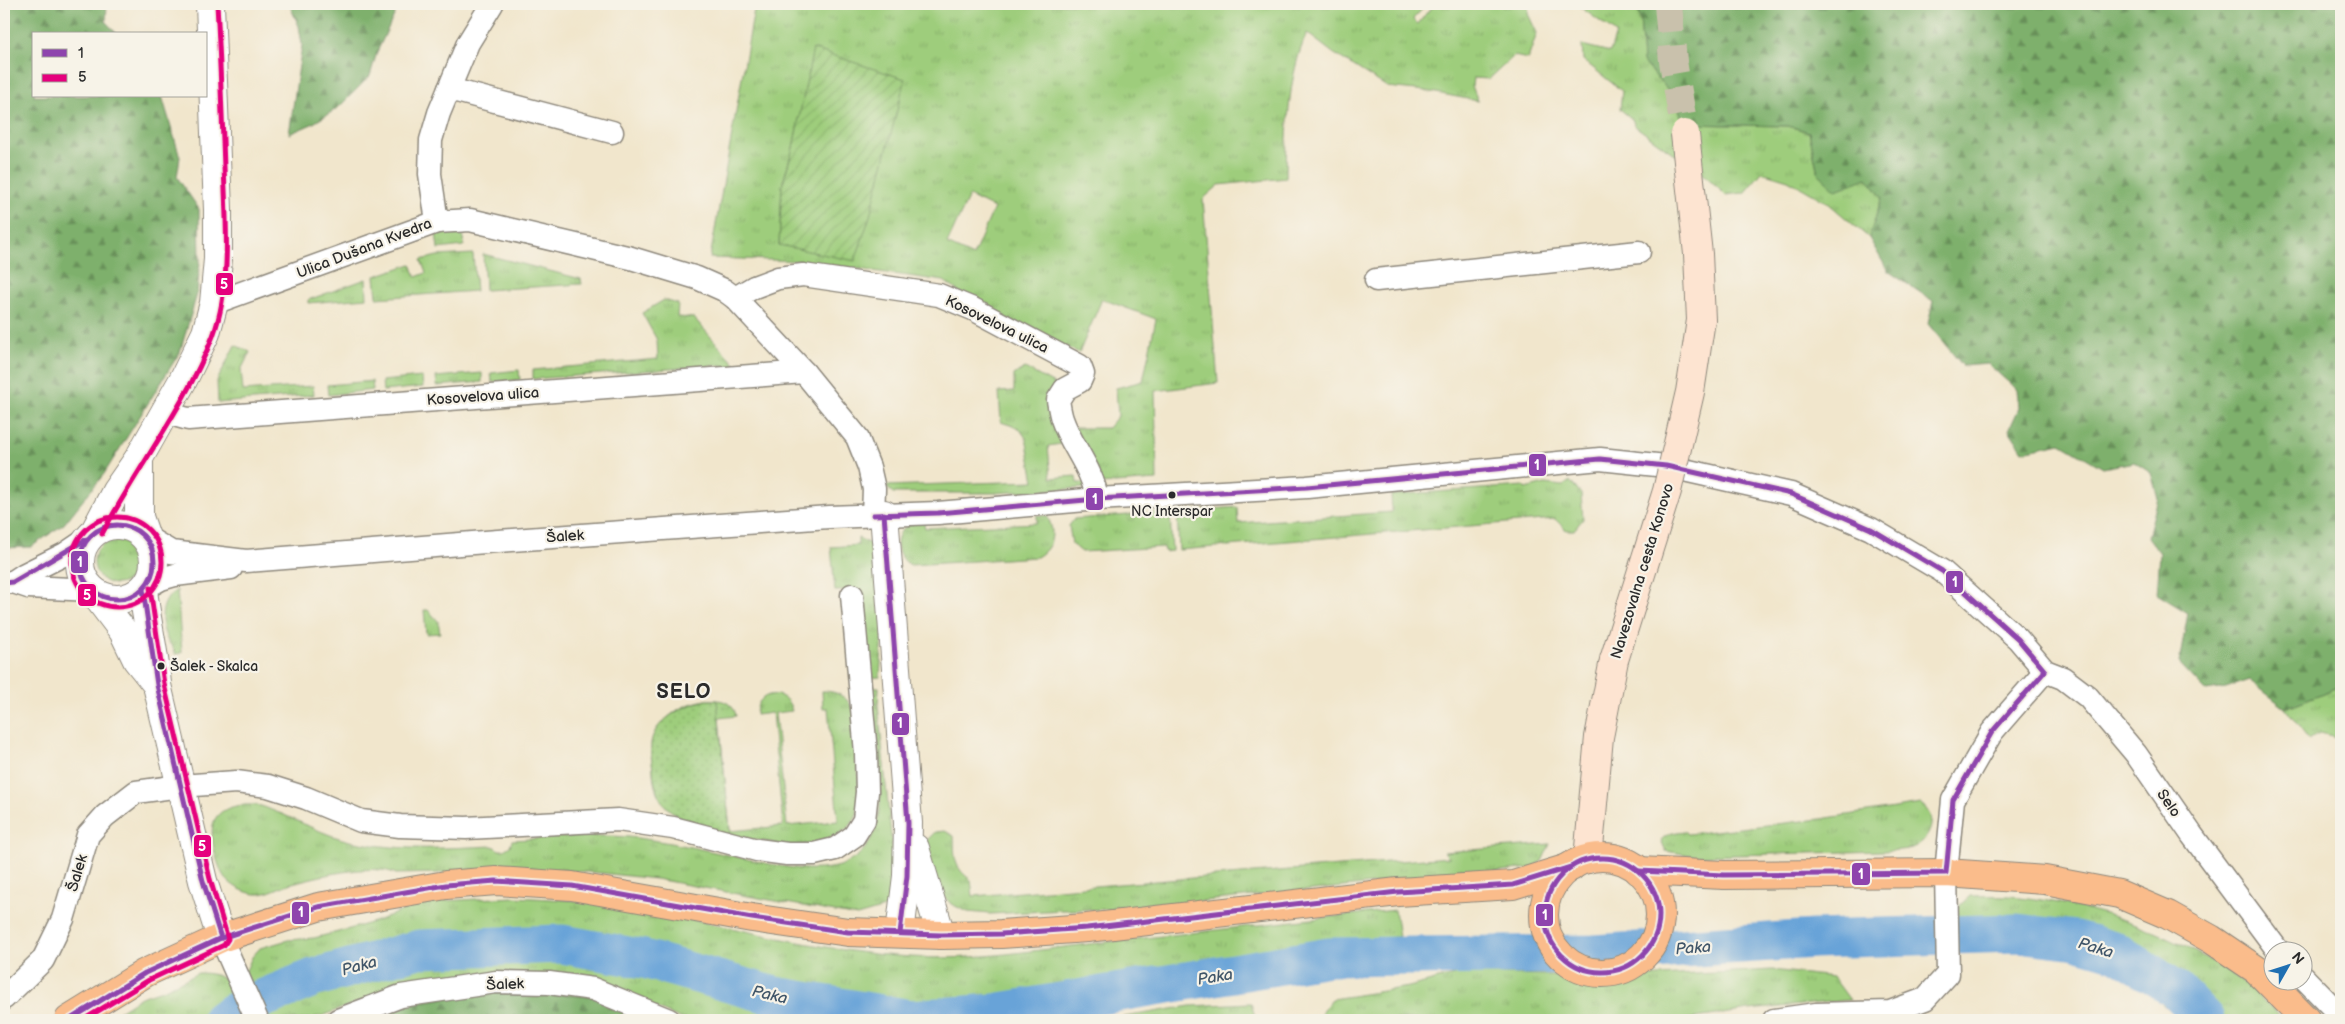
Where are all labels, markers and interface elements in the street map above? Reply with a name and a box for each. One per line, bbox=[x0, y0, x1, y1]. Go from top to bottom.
legend bbox=[32, 32, 208, 98]
text: 1 bbox=[78, 44, 84, 63]
text: 5 bbox=[78, 68, 87, 87]
street label: Ulica Dušana Kvedra bbox=[294, 214, 434, 283]
line badge: 5 bbox=[215, 272, 234, 296]
text: 5 bbox=[220, 276, 228, 293]
street label: Kosovelova ulica bbox=[942, 291, 1052, 358]
street label: Kosovelova ulica bbox=[426, 383, 540, 410]
line badge: 1 bbox=[1528, 453, 1547, 477]
text: 1 bbox=[1534, 457, 1540, 474]
street label: Navezovalna cesta Konovo bbox=[1607, 481, 1678, 661]
line badge: 1 bbox=[1085, 487, 1104, 511]
marker: NC Interspar bbox=[1167, 490, 1177, 500]
text: 1 bbox=[1092, 491, 1098, 508]
place label: NC Interspar bbox=[1131, 503, 1214, 520]
street label: Šalek bbox=[545, 526, 585, 547]
line badge: 1 bbox=[70, 550, 89, 574]
text: 1 bbox=[77, 554, 83, 571]
line badge: 1 bbox=[1945, 570, 1964, 594]
text: 1 bbox=[1952, 574, 1958, 591]
line badge: 5 bbox=[77, 583, 97, 607]
text: 5 bbox=[83, 587, 91, 604]
place label: Šalek - Skalca bbox=[170, 657, 258, 675]
marker: Šalek - Skalca bbox=[156, 661, 166, 671]
district label: SELO bbox=[657, 680, 711, 704]
line badge: 1 bbox=[891, 712, 910, 736]
text: 1 bbox=[897, 715, 903, 732]
street label: Selo bbox=[2152, 786, 2185, 821]
line badge: 5 bbox=[193, 834, 212, 858]
text: 5 bbox=[198, 838, 206, 855]
street label: Šalek bbox=[63, 852, 92, 894]
line badge: 1 bbox=[1851, 862, 1871, 886]
text: 1 bbox=[1858, 866, 1864, 883]
line badge: 1 bbox=[291, 901, 310, 925]
line badge: 1 bbox=[1535, 903, 1554, 927]
text: 1 bbox=[298, 904, 304, 921]
text: 1 bbox=[1542, 907, 1548, 924]
water label: Paka bbox=[2076, 934, 2115, 963]
water label: Paka bbox=[1675, 938, 1712, 959]
north arrow bbox=[2262, 942, 2312, 992]
text: N bbox=[2288, 949, 2308, 968]
water label: Paka bbox=[340, 953, 379, 980]
water label: Paka bbox=[1196, 965, 1234, 990]
street label: Šalek bbox=[486, 974, 525, 995]
water label: Paka bbox=[750, 982, 789, 1009]

